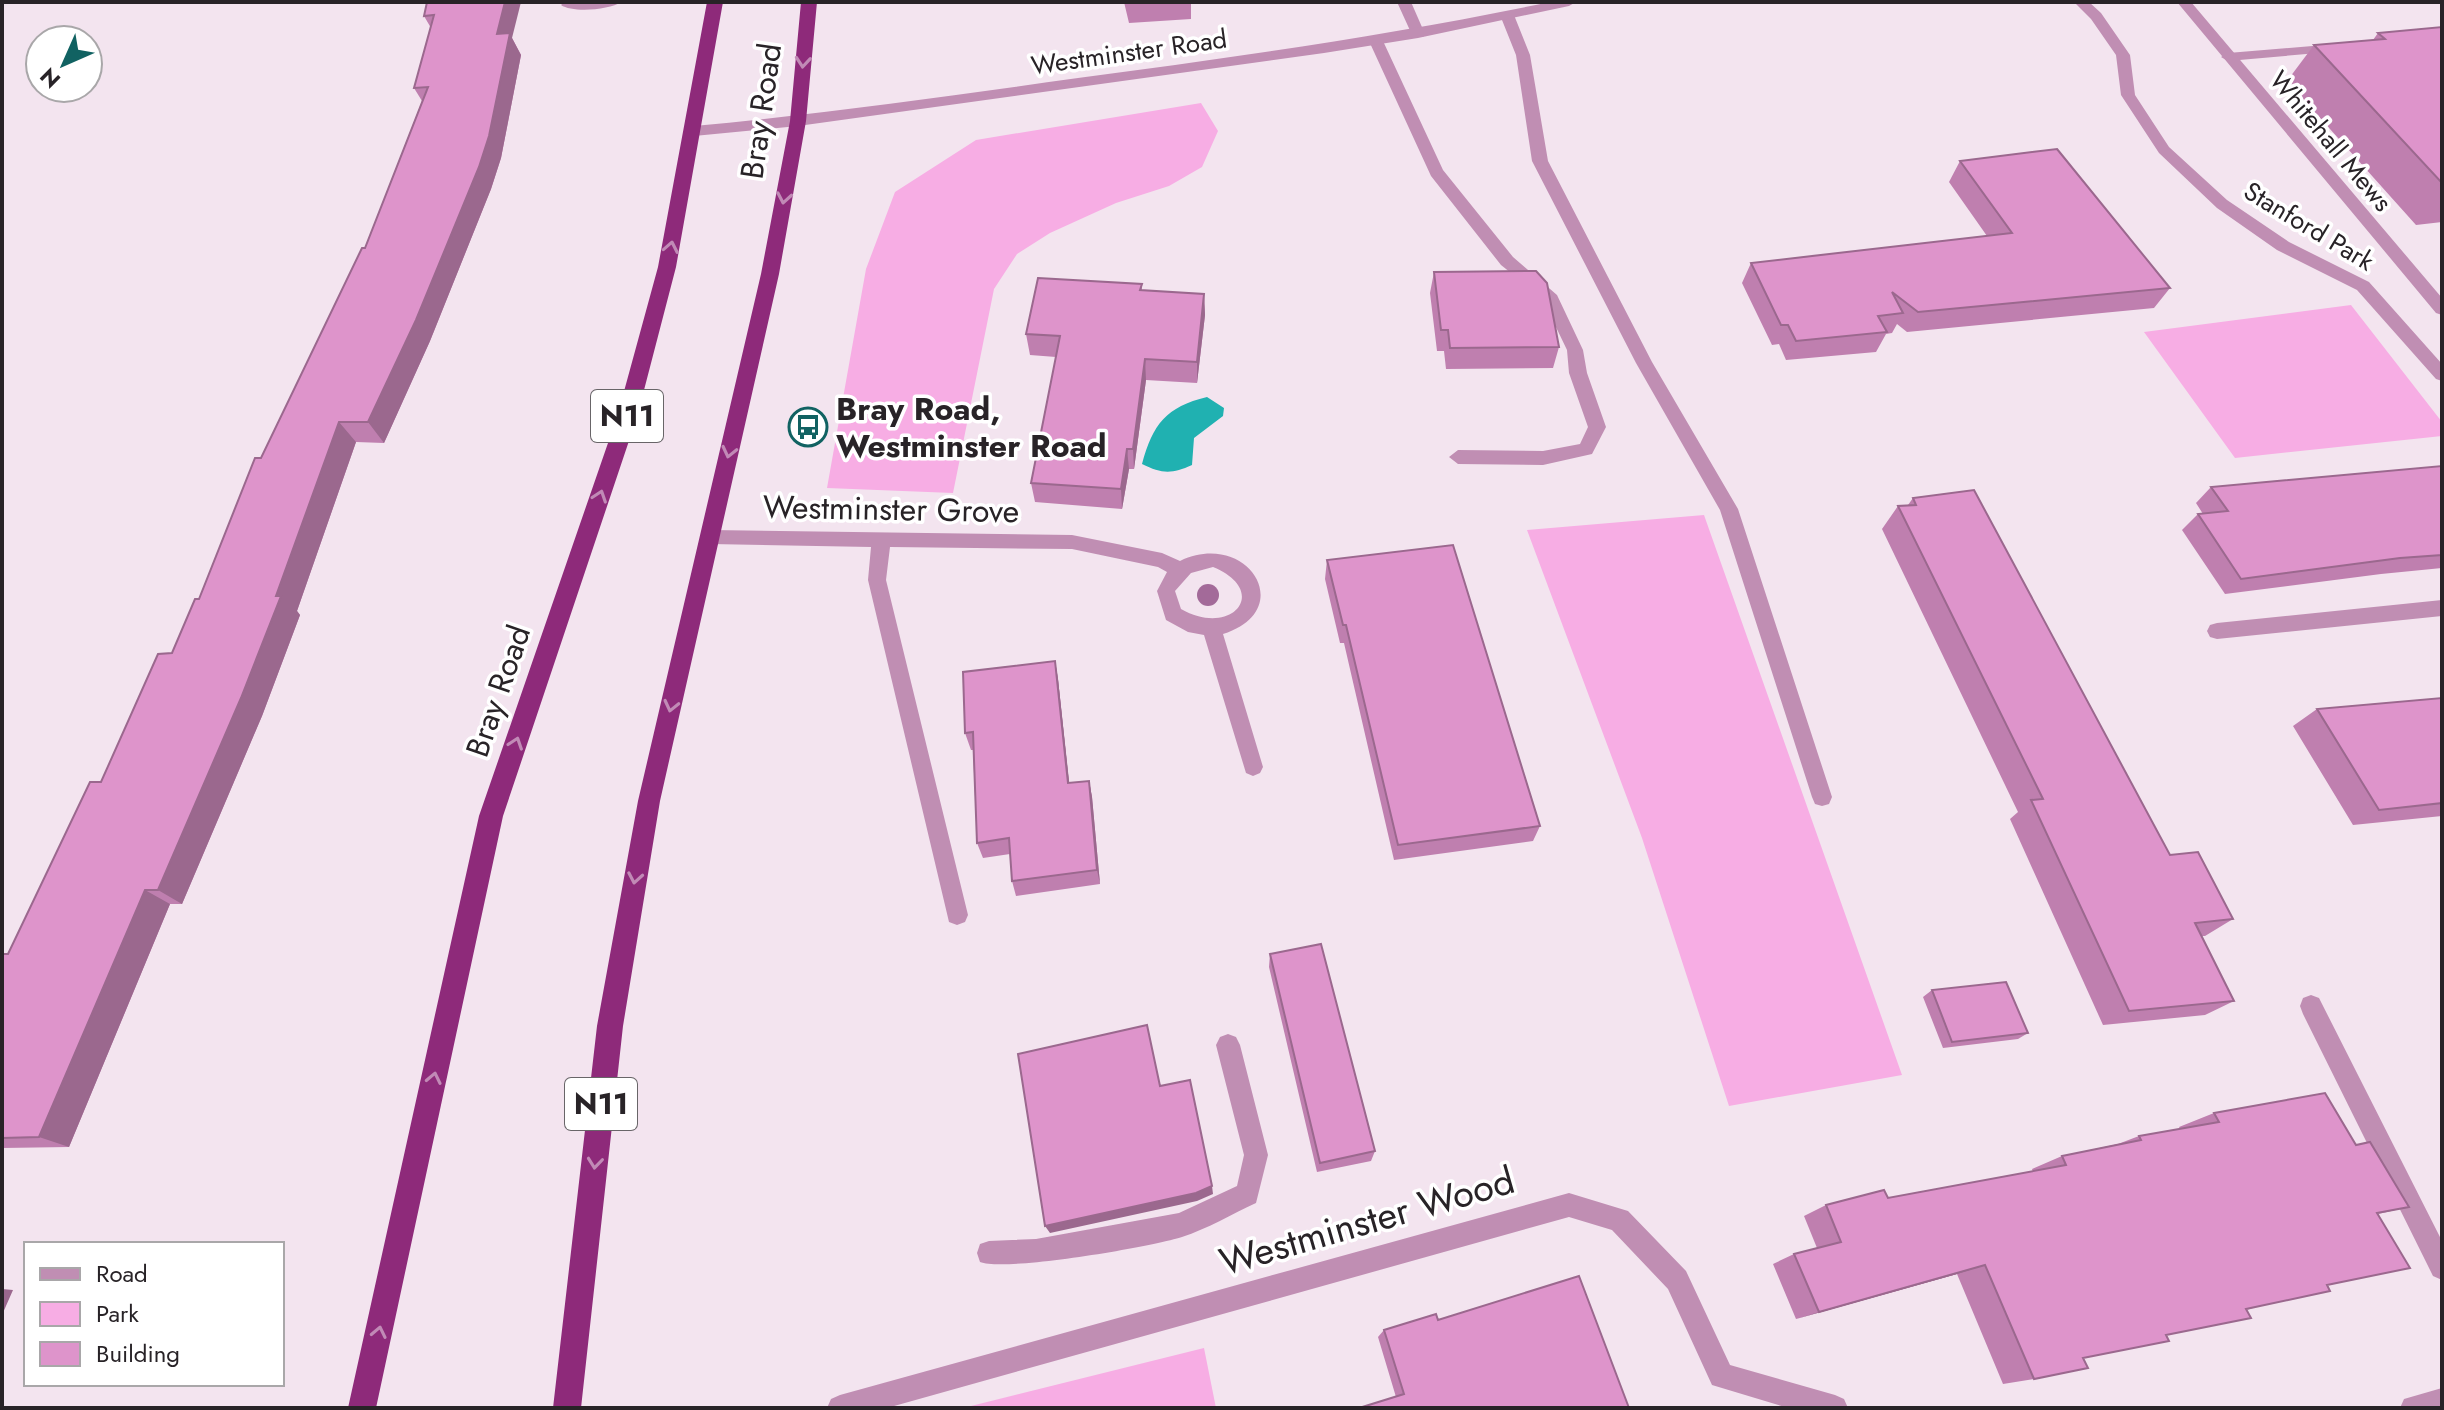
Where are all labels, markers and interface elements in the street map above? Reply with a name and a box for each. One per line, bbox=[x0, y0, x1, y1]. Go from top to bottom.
street label: Westminster Road bbox=[1029, 19, 1229, 85]
north arrow bbox=[24, 24, 104, 104]
street label: Bray Road bbox=[729, 40, 793, 182]
one-way arrow bbox=[795, 56, 812, 69]
text: N bbox=[32, 61, 67, 96]
street label: Whitehall Mews bbox=[2261, 62, 2401, 220]
street label: Stanford Park bbox=[2237, 172, 2382, 280]
one-way arrow bbox=[776, 191, 793, 205]
one-way arrow bbox=[662, 240, 679, 254]
place label: Bray Road, Westminster Road bbox=[836, 386, 1107, 469]
road number: N11 bbox=[591, 390, 663, 442]
bus stop icon: Bray Road, Westminster Road bbox=[787, 406, 829, 448]
one-way arrow bbox=[721, 445, 738, 459]
street label: Westminster Grove bbox=[762, 484, 1020, 534]
one-way arrow bbox=[590, 490, 606, 504]
street label: Bray Road bbox=[454, 619, 542, 763]
one-way arrow bbox=[663, 698, 680, 712]
one-way arrow bbox=[507, 736, 523, 750]
one-way arrow bbox=[628, 871, 645, 885]
one-way arrow bbox=[425, 1071, 442, 1085]
road number: N11 bbox=[565, 1078, 637, 1130]
street label: Westminster Wood bbox=[1213, 1152, 1521, 1289]
one-way arrow bbox=[586, 1157, 603, 1170]
legend bbox=[24, 1242, 284, 1386]
text: Road bbox=[96, 1256, 148, 1291]
text: Park bbox=[96, 1296, 139, 1331]
one-way arrow bbox=[370, 1325, 387, 1339]
text: Building bbox=[96, 1336, 180, 1371]

